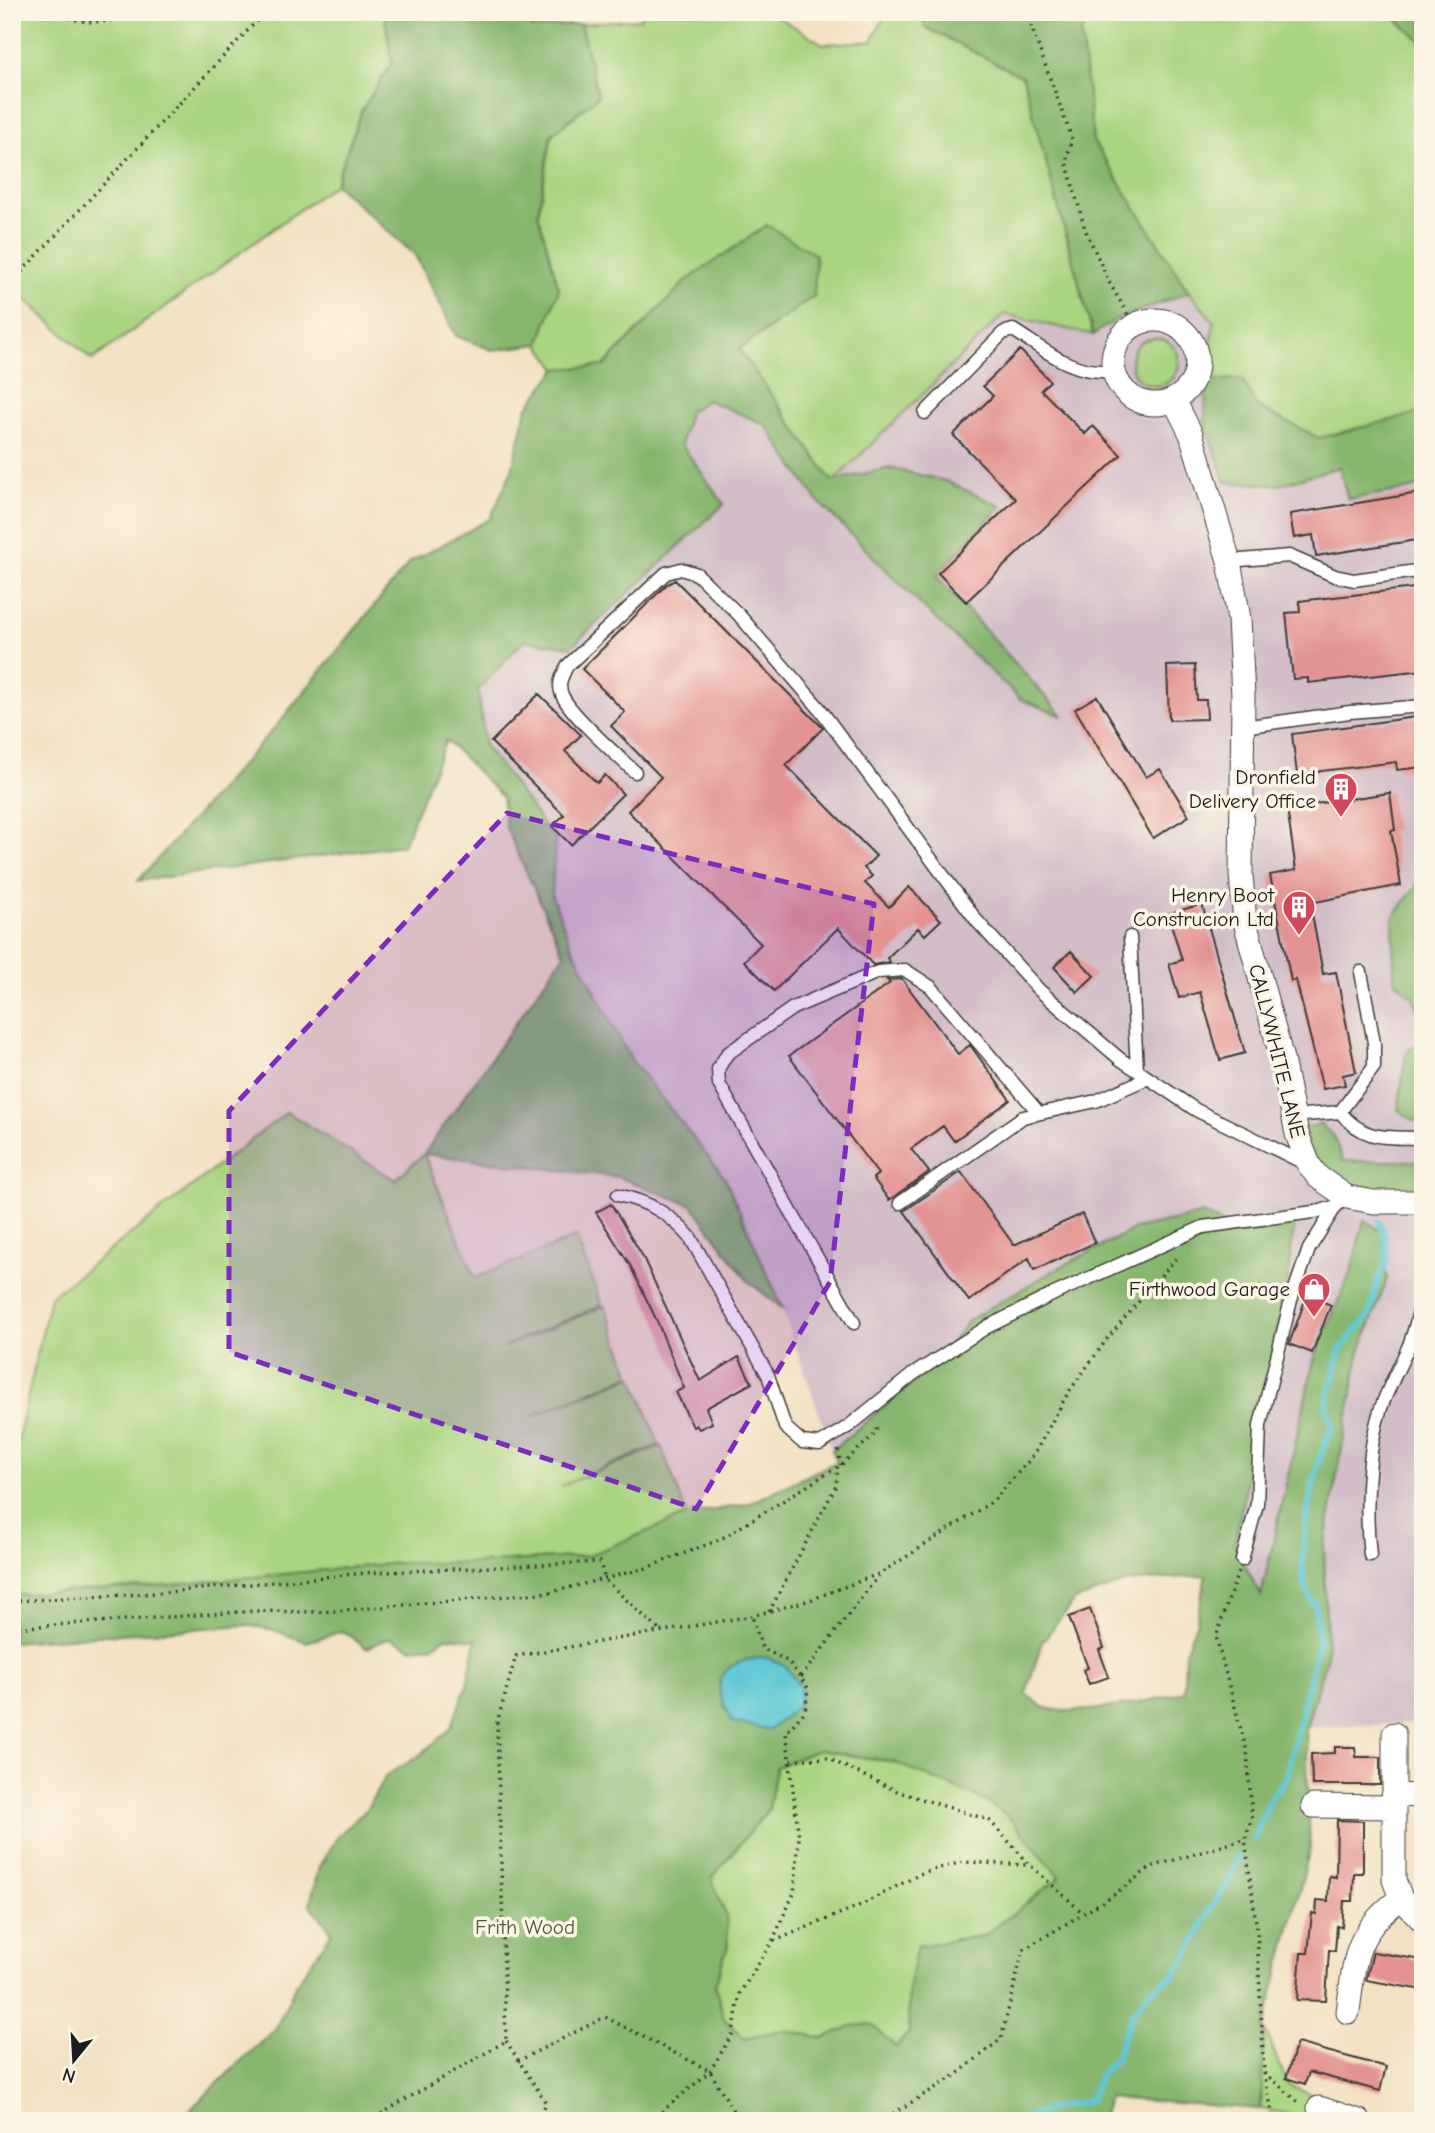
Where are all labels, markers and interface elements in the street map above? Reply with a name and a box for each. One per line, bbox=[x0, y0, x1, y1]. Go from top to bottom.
place label: Dronfield Delivery Office bbox=[1189, 765, 1316, 813]
building icon: Dronfield Delivery Office bbox=[1322, 770, 1360, 819]
place label: Henry Boot Construcion Ltd bbox=[1133, 883, 1275, 931]
building icon: Henry Boot Construcion Ltd bbox=[1280, 888, 1318, 937]
street label: CALLYWHITE LANE bbox=[1244, 962, 1310, 1140]
shop icon: Firthwood Garage bbox=[1295, 1270, 1333, 1319]
place label: Firthwood Garage bbox=[1129, 1277, 1290, 1301]
park label: Frith Wood bbox=[475, 1915, 575, 1939]
north arrow bbox=[38, 2024, 108, 2094]
text: N bbox=[60, 2063, 78, 2088]

